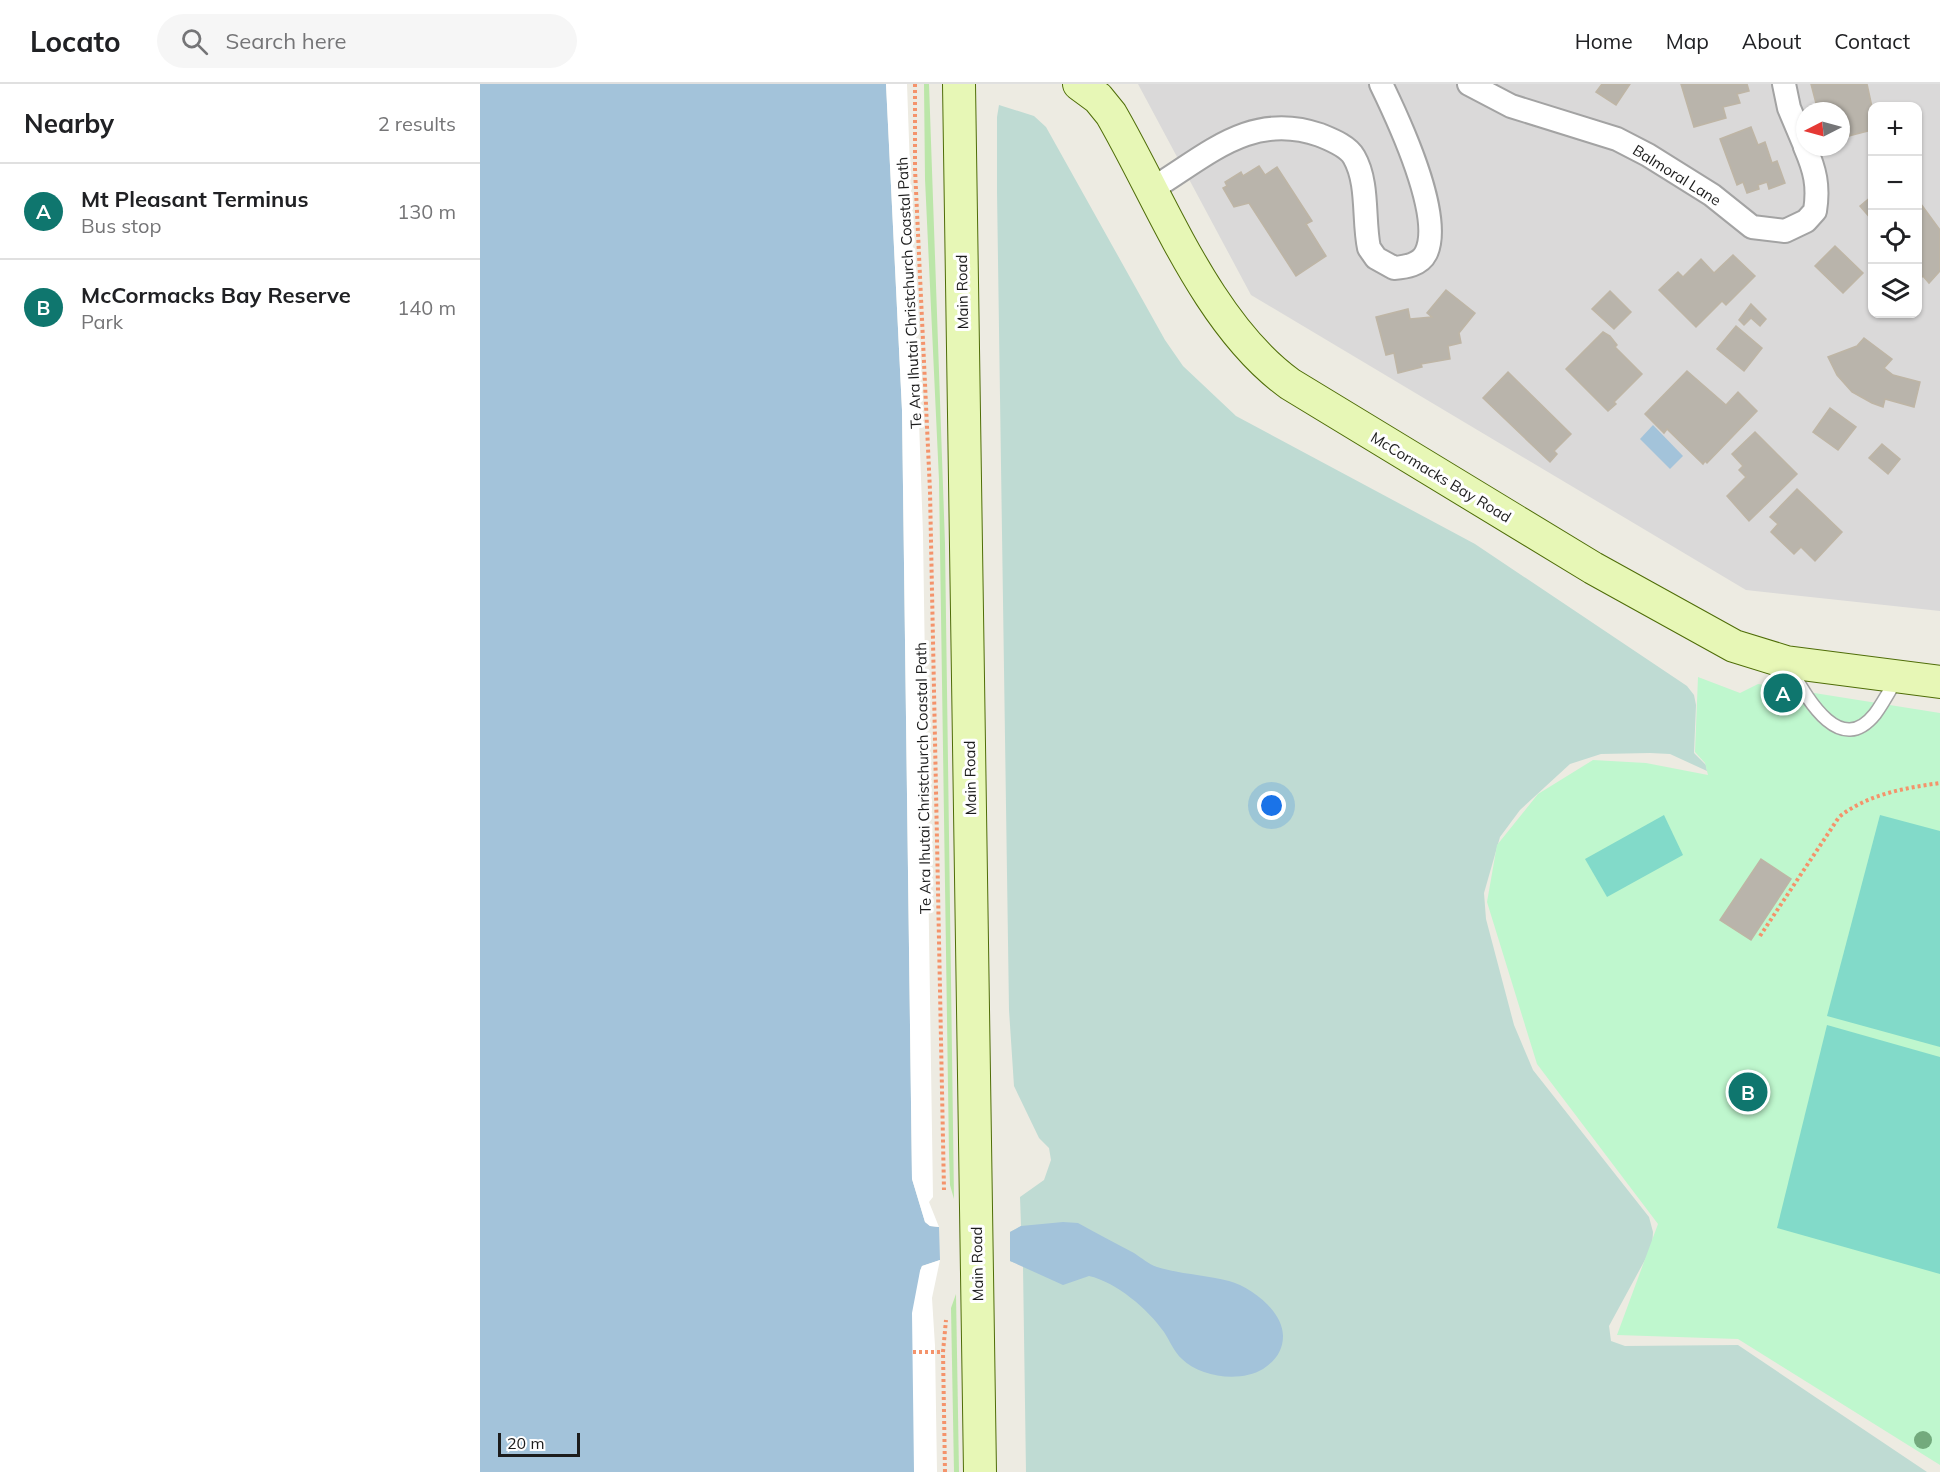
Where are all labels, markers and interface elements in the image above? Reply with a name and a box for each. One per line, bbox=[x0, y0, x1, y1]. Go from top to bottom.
search box bbox=[157, 14, 577, 68]
text: Locato bbox=[30, 24, 121, 59]
icon: search bbox=[178, 25, 211, 58]
text: Search here bbox=[226, 27, 346, 55]
text: Home bbox=[1575, 28, 1633, 54]
text: Map bbox=[1666, 28, 1709, 54]
text: About bbox=[1742, 28, 1801, 54]
text: Contact bbox=[1834, 28, 1910, 54]
north arrow bbox=[1796, 102, 1850, 156]
map controls bbox=[1868, 102, 1922, 318]
button: + bbox=[1868, 102, 1922, 156]
text: Nearby bbox=[24, 107, 114, 140]
text: 2 results bbox=[378, 111, 456, 136]
street label: Balmoral Lane bbox=[1629, 140, 1725, 210]
button: − bbox=[1868, 156, 1922, 210]
street label: Te Ara Ihutai Christchurch Coastal Path bbox=[892, 157, 926, 429]
text: Mt Pleasant Terminus bbox=[81, 185, 308, 213]
text: A bbox=[36, 199, 51, 224]
text: 130 m bbox=[397, 199, 456, 224]
button: locate bbox=[1868, 210, 1922, 264]
text: Bus stop bbox=[81, 213, 161, 238]
street label: Main Road bbox=[952, 254, 972, 330]
button: layers bbox=[1868, 264, 1922, 318]
text: McCormacks Bay Reserve bbox=[81, 281, 351, 309]
text: B bbox=[37, 295, 50, 320]
text: 140 m bbox=[397, 295, 456, 320]
text: Park bbox=[81, 309, 123, 334]
street label: McCormacks Bay Road bbox=[1367, 428, 1515, 526]
street label: Te Ara Ihutai Christchurch Coastal Path bbox=[911, 642, 935, 914]
pin: A bbox=[1764, 670, 1802, 716]
street label: Main Road bbox=[960, 740, 980, 816]
your location bbox=[1257, 791, 1286, 820]
pin: B bbox=[1728, 1070, 1768, 1114]
street label: Main Road bbox=[967, 1226, 987, 1302]
scale bar bbox=[498, 1430, 580, 1458]
text: 20 m bbox=[507, 1433, 544, 1453]

